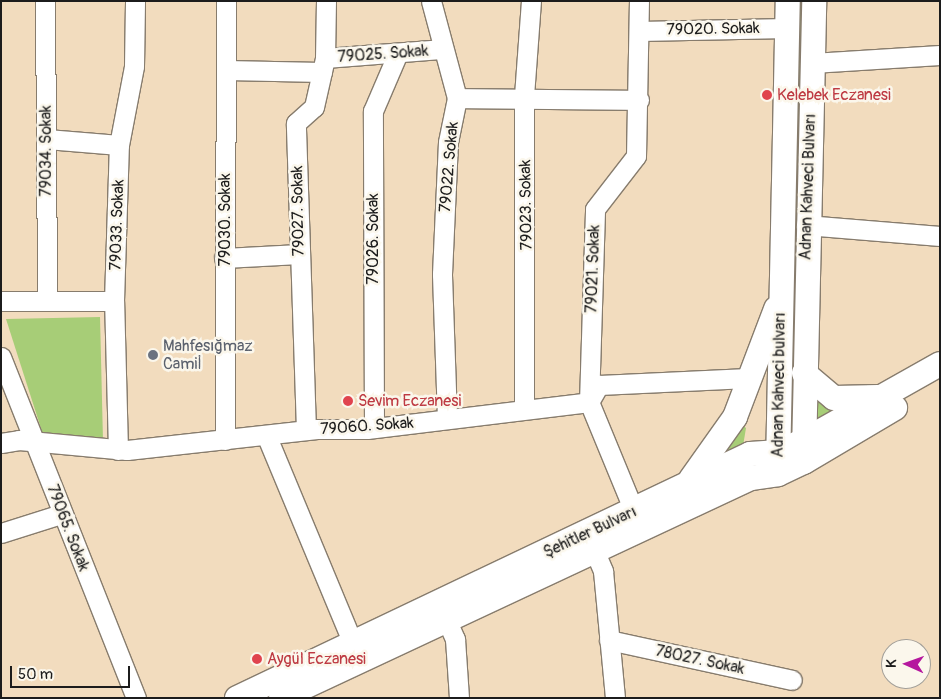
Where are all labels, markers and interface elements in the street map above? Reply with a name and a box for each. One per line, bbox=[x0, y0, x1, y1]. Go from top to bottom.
street label: 79020. Sokak bbox=[666, 19, 760, 39]
street label: 79025. Sokak bbox=[337, 41, 429, 67]
place label: Kelebek Eczanesi bbox=[777, 85, 891, 105]
marker: Kelebek Eczanesi bbox=[761, 89, 773, 101]
street label: 79034. Sokak bbox=[36, 105, 56, 197]
street label: Adnan Kahveci Bulvarı bbox=[796, 113, 820, 261]
street label: 79022. Sokak bbox=[435, 121, 463, 213]
street label: 79023. Sokak bbox=[516, 159, 536, 251]
street label: 79027. Sokak bbox=[288, 165, 308, 257]
street label: 79030. Sokak bbox=[215, 173, 235, 267]
street label: 79033. Sokak bbox=[106, 179, 128, 271]
street label: 79026. Sokak bbox=[363, 193, 383, 285]
street label: 79021. Sokak bbox=[582, 224, 604, 314]
street label: Adnan Kahveci bulvarı bbox=[768, 312, 790, 458]
place label: Mahfesığmaz Camiİ bbox=[163, 336, 253, 374]
marker: Mahfesığmaz Camiİ bbox=[147, 349, 159, 361]
place label: Sevim Eczanesi bbox=[358, 391, 461, 411]
marker: Sevim Eczanesi bbox=[342, 395, 354, 407]
street label: 79060. Sokak bbox=[320, 413, 414, 439]
street label: 79065. Sokak bbox=[43, 482, 93, 574]
street label: Şehitler Bulvarı bbox=[540, 502, 640, 562]
north arrow bbox=[881, 639, 931, 689]
street label: 78027. Sokak bbox=[654, 641, 746, 679]
place label: Aygül Eczanesi bbox=[267, 649, 366, 669]
marker: Aygül Eczanesi bbox=[251, 653, 263, 665]
scale bar bbox=[12, 656, 132, 688]
text: K bbox=[883, 659, 900, 668]
text: 50 m bbox=[18, 665, 53, 684]

